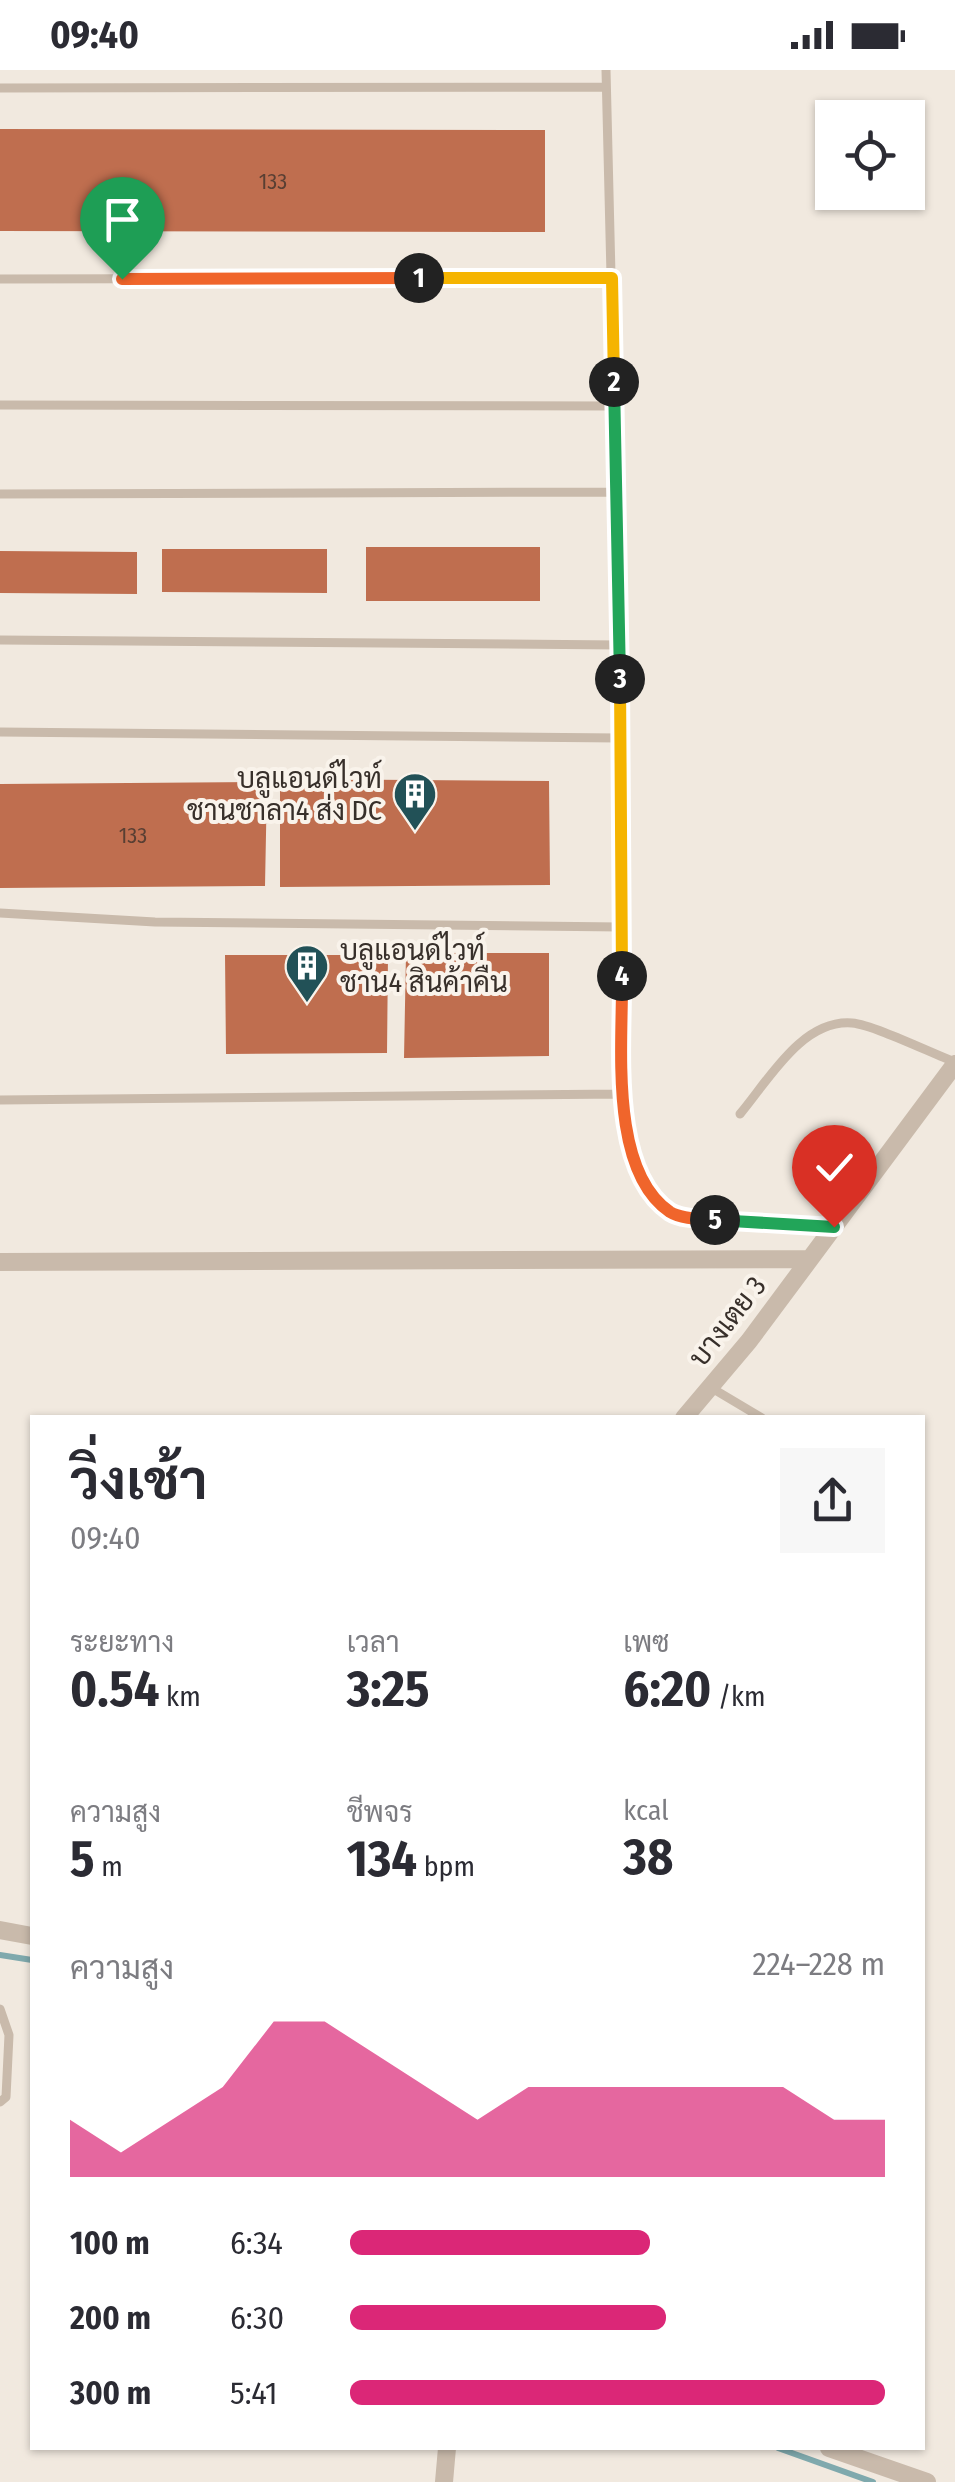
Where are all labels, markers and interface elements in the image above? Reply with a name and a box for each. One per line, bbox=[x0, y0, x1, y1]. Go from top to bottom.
text: 09:40 bbox=[50, 12, 139, 58]
map controls bbox=[815, 100, 925, 210]
button: locate bbox=[815, 100, 925, 210]
house number: 133 bbox=[259, 168, 287, 195]
pin bbox=[80, 177, 165, 280]
icon: arrive bbox=[95, 192, 150, 247]
pin: 1 bbox=[394, 253, 444, 303]
text: 1 bbox=[413, 261, 425, 294]
pin: 2 bbox=[589, 357, 639, 407]
text: 2 bbox=[608, 365, 620, 398]
pin: 3 bbox=[595, 654, 645, 704]
text: 3 bbox=[613, 662, 627, 695]
place label: บลูแอนด์ไวท์ ชานชาลา4 ส่ง DC bbox=[187, 759, 382, 827]
building icon: บลูแอนด์ไวท์ ชานชาลา4 ส่ง DC bbox=[392, 771, 438, 832]
house number: 133 bbox=[119, 822, 147, 849]
place label: บลูแอนด์ไวท์ ชาน4 สินค้าคืน bbox=[340, 931, 508, 999]
building icon: บลูแอนด์ไวท์ ชาน4 สินค้าคืน bbox=[284, 943, 330, 1004]
pin: 4 bbox=[597, 951, 647, 1001]
text: 4 bbox=[615, 959, 629, 992]
pin bbox=[792, 1125, 877, 1228]
icon: check bbox=[807, 1140, 862, 1195]
pin: 5 bbox=[690, 1195, 740, 1245]
text: 5 bbox=[708, 1203, 722, 1236]
street label: บางเตย 3 bbox=[682, 1270, 773, 1373]
text: วิ่งเช้า bbox=[70, 1448, 208, 1514]
button: share bbox=[780, 1448, 885, 1553]
text: 09:40 bbox=[70, 1519, 141, 1557]
text: ระยะทาง bbox=[70, 1626, 174, 1659]
text: เวลา bbox=[347, 1626, 400, 1659]
text: เพซ bbox=[623, 1626, 669, 1659]
text: 0.54 bbox=[70, 1659, 160, 1719]
text: 3:25 bbox=[347, 1659, 429, 1719]
text: 6:20 bbox=[623, 1659, 711, 1719]
text: km bbox=[160, 1680, 201, 1713]
text: /km bbox=[711, 1680, 766, 1713]
text: kcal bbox=[623, 1794, 669, 1827]
text: ความสูง bbox=[70, 1796, 161, 1829]
text: ชีพจร bbox=[347, 1796, 413, 1829]
text: 38 bbox=[623, 1827, 673, 1887]
text: 5 bbox=[70, 1829, 95, 1889]
text: 134 bbox=[347, 1829, 417, 1889]
text: m bbox=[95, 1850, 123, 1883]
text: bpm bbox=[417, 1850, 475, 1883]
text: 224–228 m bbox=[752, 1945, 885, 1983]
text: ความสูง bbox=[70, 1949, 174, 1987]
text: 100 m bbox=[70, 2224, 150, 2262]
text: 6:34 bbox=[230, 2224, 283, 2262]
text: 200 m bbox=[70, 2299, 151, 2337]
text: 6:30 bbox=[230, 2299, 284, 2337]
text: 300 m bbox=[70, 2374, 151, 2412]
text: 5:41 bbox=[230, 2374, 278, 2412]

